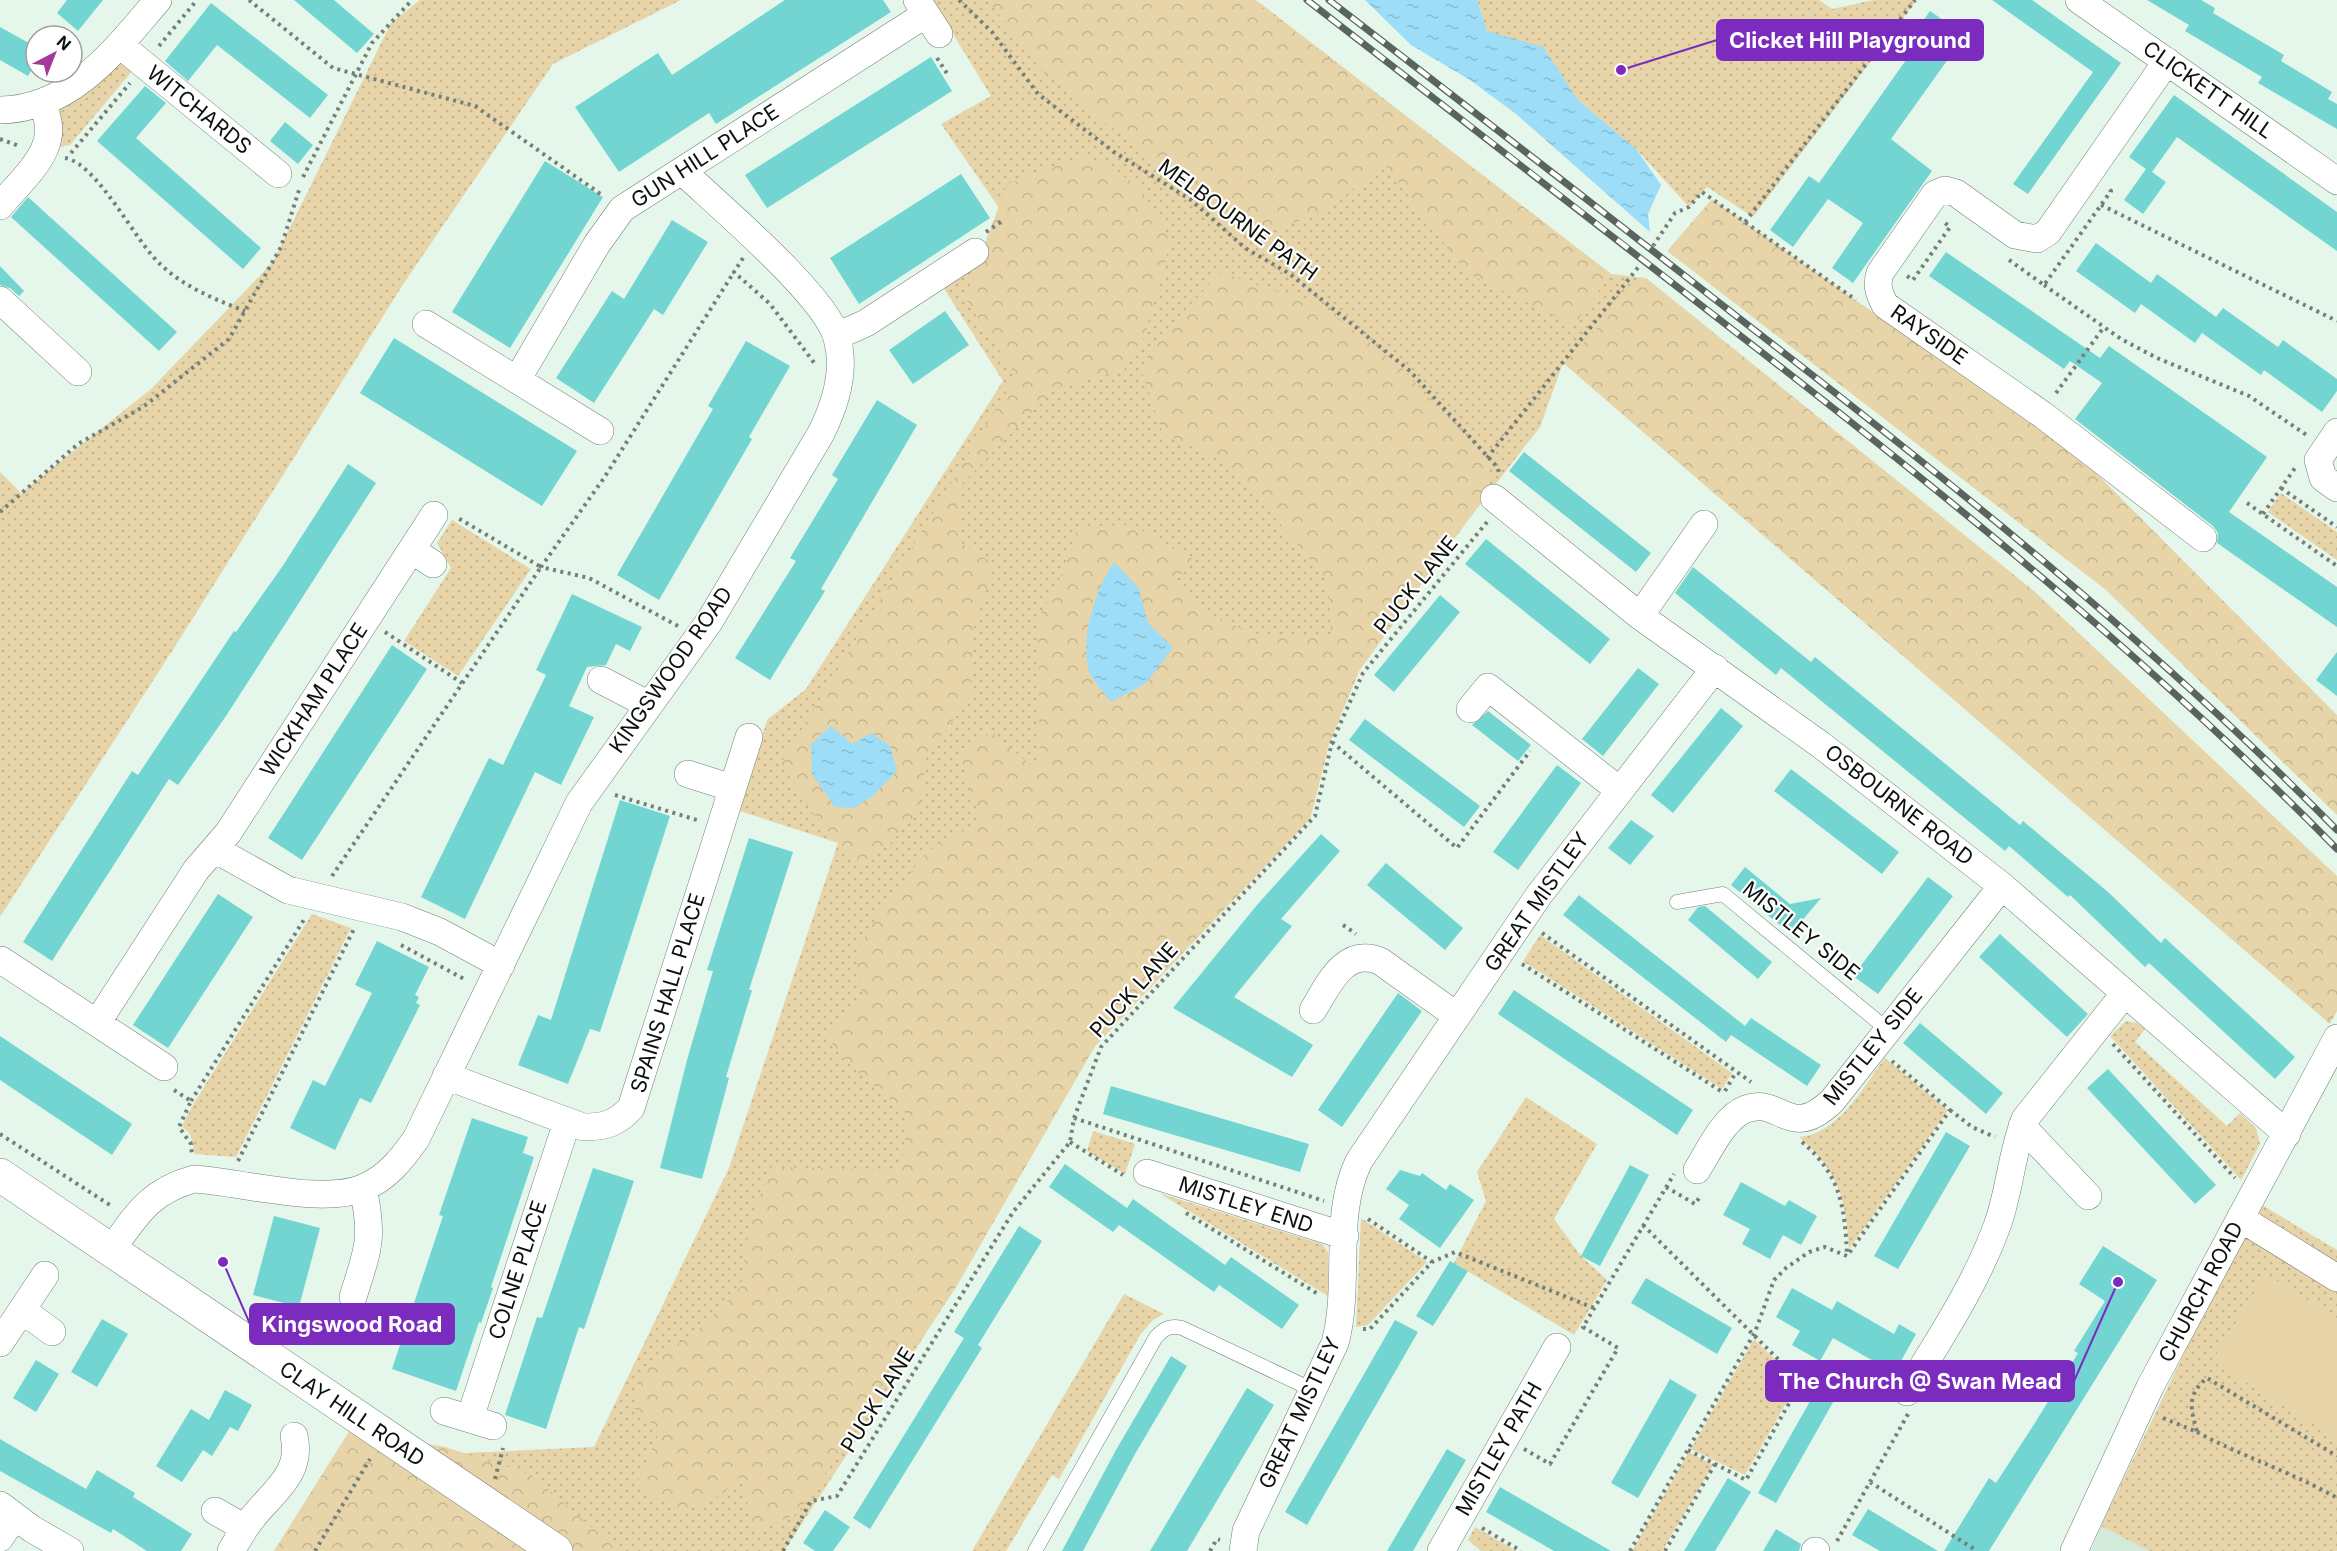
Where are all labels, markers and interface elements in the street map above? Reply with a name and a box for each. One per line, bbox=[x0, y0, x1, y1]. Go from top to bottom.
callout: Clicket Hill Playground bbox=[1717, 20, 1983, 60]
north arrow bbox=[24, 24, 84, 84]
text: Clicket Hill Playground bbox=[1729, 27, 1971, 53]
text: N bbox=[53, 31, 75, 54]
street label: CLICKETT HILL bbox=[2138, 35, 2278, 144]
street label: WITCHARDS bbox=[142, 60, 256, 159]
street label: GUN HILL PLACE bbox=[626, 99, 783, 213]
street label: MELBOURNE PATH bbox=[1154, 153, 1323, 286]
street label: RAYSIDE bbox=[1886, 299, 1972, 370]
street label: PUCK LANE bbox=[1368, 530, 1463, 639]
street label: KINGSWOOD ROAD bbox=[604, 582, 737, 758]
street label: WICKHAM PLACE bbox=[255, 618, 372, 781]
street label: OSBOURNE ROAD bbox=[1820, 739, 1978, 870]
street label: GREAT MISTLEY bbox=[1479, 827, 1594, 976]
street label: MISTLEY SIDE bbox=[1738, 876, 1865, 985]
street label: SPAINS HALL PLACE bbox=[625, 890, 710, 1096]
street label: PUCK LANE bbox=[1084, 937, 1183, 1042]
street label: MISTLEY SIDE bbox=[1818, 983, 1927, 1110]
street label: MISTLEY END bbox=[1176, 1171, 1317, 1238]
street label: COLNE PLACE bbox=[483, 1197, 552, 1342]
street label: CHURCH ROAD bbox=[2153, 1217, 2248, 1366]
callout: Kingswood Road bbox=[250, 1304, 454, 1344]
text: Kingswood Road bbox=[262, 1311, 442, 1337]
street label: GREAT MISTLEY bbox=[1253, 1333, 1346, 1493]
street label: PUCK LANE bbox=[835, 1343, 920, 1457]
street label: CLAY HILL ROAD bbox=[275, 1356, 430, 1471]
callout: The Church @ Swan Mead bbox=[1766, 1361, 2074, 1401]
text: The Church @ Swan Mead bbox=[1778, 1368, 2062, 1394]
street label: MISTLEY PATH bbox=[1450, 1378, 1547, 1520]

